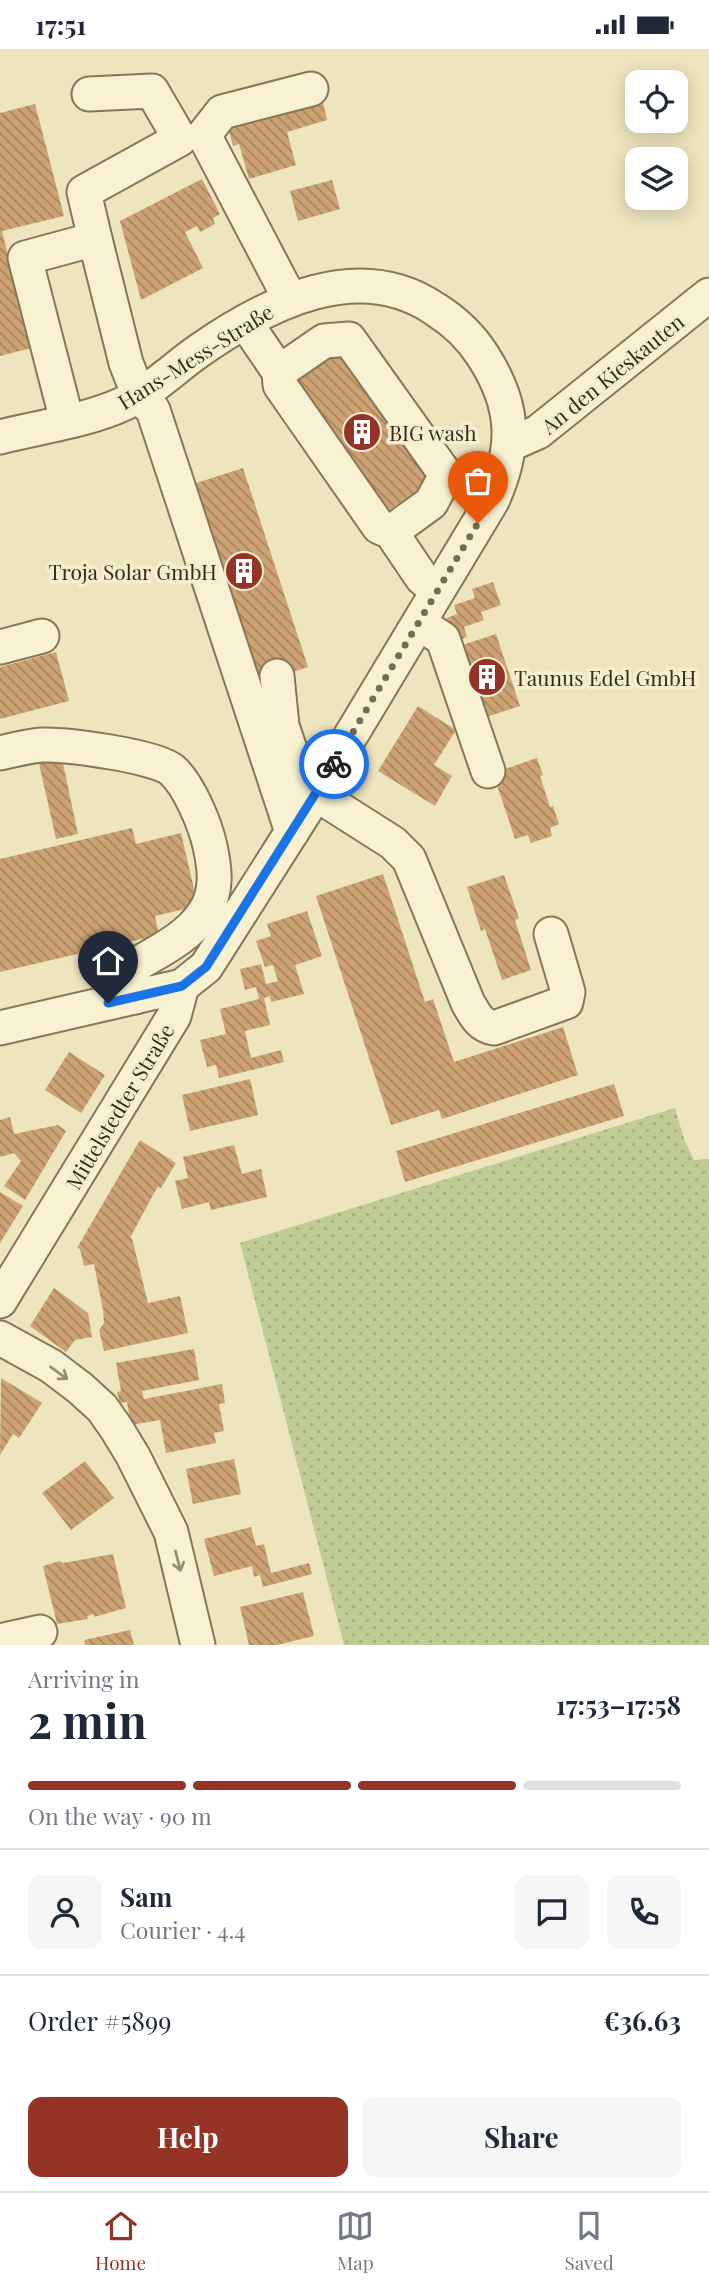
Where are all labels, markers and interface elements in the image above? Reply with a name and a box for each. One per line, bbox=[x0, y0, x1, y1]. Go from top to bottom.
text: 17:51 bbox=[35, 7, 86, 42]
map controls bbox=[625, 70, 688, 210]
button: locate bbox=[625, 70, 688, 133]
button: layers bbox=[625, 147, 688, 210]
street label: Hans-Mess-Straße bbox=[112, 297, 278, 415]
street label: An den Kieskauten bbox=[534, 306, 690, 440]
building icon: BIG wash bbox=[341, 411, 383, 453]
place label: BIG wash bbox=[389, 418, 477, 446]
pin bbox=[448, 451, 508, 523]
icon: bag bbox=[459, 462, 497, 500]
building icon: Troja Solar GmbH bbox=[223, 550, 265, 592]
place label: Troja Solar GmbH bbox=[48, 557, 217, 585]
building icon: Taunus Edel GmbH bbox=[466, 656, 508, 698]
place label: Taunus Edel GmbH bbox=[514, 663, 696, 691]
courier bbox=[299, 729, 369, 799]
icon: bike bbox=[315, 745, 353, 783]
pin bbox=[78, 931, 138, 1003]
icon: home bbox=[89, 942, 127, 980]
street label: Mittelstedter Straße bbox=[58, 1018, 180, 1194]
one-way arrow bbox=[49, 1365, 68, 1380]
one-way arrow bbox=[172, 1549, 185, 1572]
text: Arriving in bbox=[28, 1663, 140, 1694]
text: 17:53–17:58 bbox=[556, 1687, 681, 1722]
text: 2 min bbox=[28, 1689, 147, 1751]
text: On the way · 90 m bbox=[28, 1800, 212, 1831]
button: person bbox=[28, 1875, 102, 1949]
button: chat bbox=[515, 1875, 589, 1949]
button: phone bbox=[607, 1875, 681, 1949]
text: Sam bbox=[120, 1879, 172, 1914]
text: Courier · 4.4 bbox=[120, 1914, 246, 1945]
text: Order #5899 bbox=[28, 2003, 171, 2038]
text: €36.63 bbox=[603, 2003, 681, 2038]
button: Help bbox=[28, 2097, 348, 2177]
button: Share bbox=[362, 2097, 681, 2177]
tab: Home bbox=[95, 2207, 146, 2275]
tab: Map bbox=[336, 2207, 374, 2275]
tab: Saved bbox=[564, 2207, 614, 2275]

